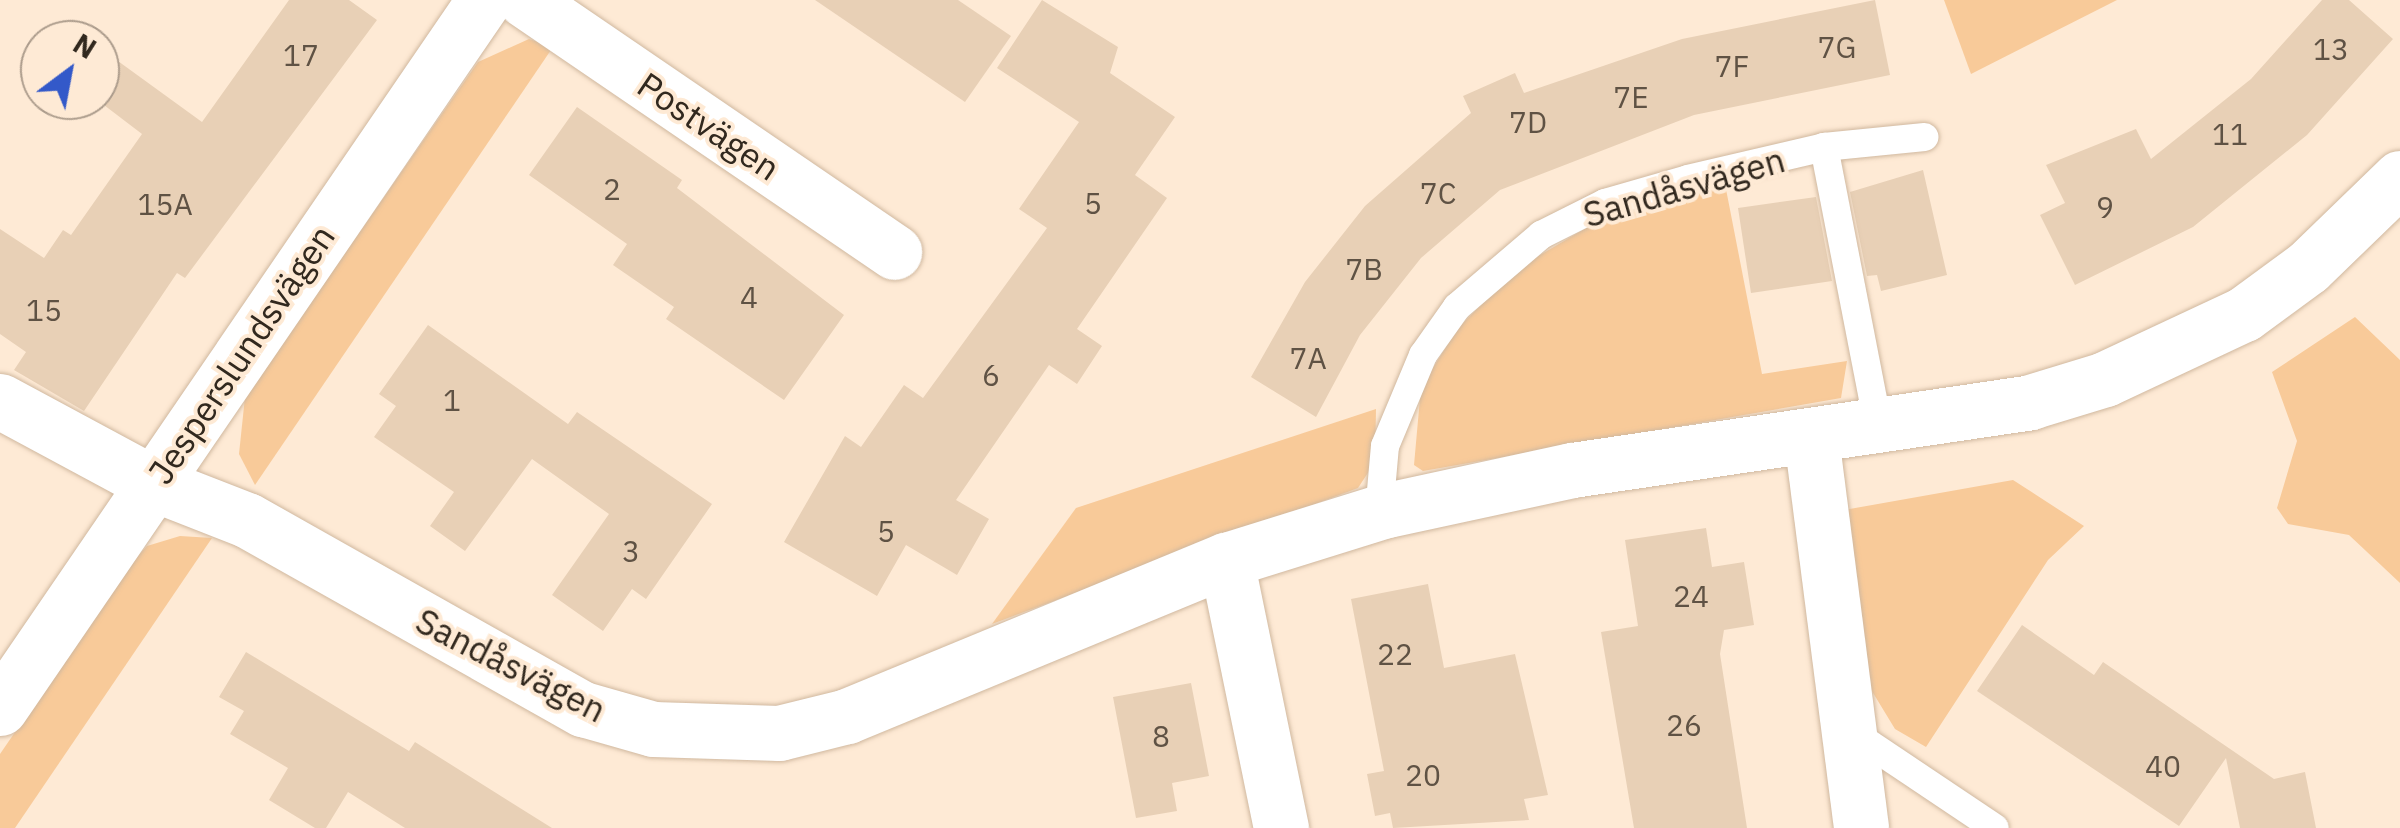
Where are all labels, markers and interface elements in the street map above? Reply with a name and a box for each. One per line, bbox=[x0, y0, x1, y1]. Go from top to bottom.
north arrow bbox=[20, 20, 120, 120]
text: N bbox=[67, 25, 104, 67]
house number: 7G bbox=[1818, 29, 1856, 65]
house number: 13 bbox=[2313, 31, 2349, 67]
house number: 17 bbox=[283, 37, 319, 73]
house number: 7F bbox=[1715, 48, 1749, 84]
street label: Postvägen bbox=[630, 63, 788, 189]
house number: 7E bbox=[1613, 79, 1649, 115]
house number: 7D bbox=[1509, 104, 1547, 140]
house number: 11 bbox=[2212, 116, 2248, 152]
street label: Sandåsvägen bbox=[1579, 138, 1789, 236]
house number: 2 bbox=[603, 171, 621, 207]
house number: 7C bbox=[1420, 175, 1456, 211]
house number: 5 bbox=[1084, 185, 1102, 221]
house number: 15A bbox=[137, 186, 193, 222]
house number: 9 bbox=[2096, 189, 2114, 225]
street label: Jesperslundsvägen bbox=[139, 217, 343, 491]
house number: 7B bbox=[1345, 251, 1383, 287]
house number: 4 bbox=[740, 279, 758, 315]
house number: 15 bbox=[26, 292, 62, 328]
house number: 7A bbox=[1289, 340, 1327, 376]
house number: 6 bbox=[982, 357, 1000, 393]
house number: 1 bbox=[443, 382, 461, 418]
house number: 5 bbox=[877, 513, 895, 549]
house number: 3 bbox=[622, 533, 640, 569]
house number: 24 bbox=[1673, 578, 1709, 614]
street label: Sandåsvägen bbox=[409, 599, 613, 731]
house number: 22 bbox=[1377, 636, 1413, 672]
house number: 26 bbox=[1666, 707, 1702, 743]
house number: 8 bbox=[1152, 718, 1170, 754]
house number: 40 bbox=[2145, 748, 2181, 784]
house number: 20 bbox=[1405, 757, 1441, 793]

